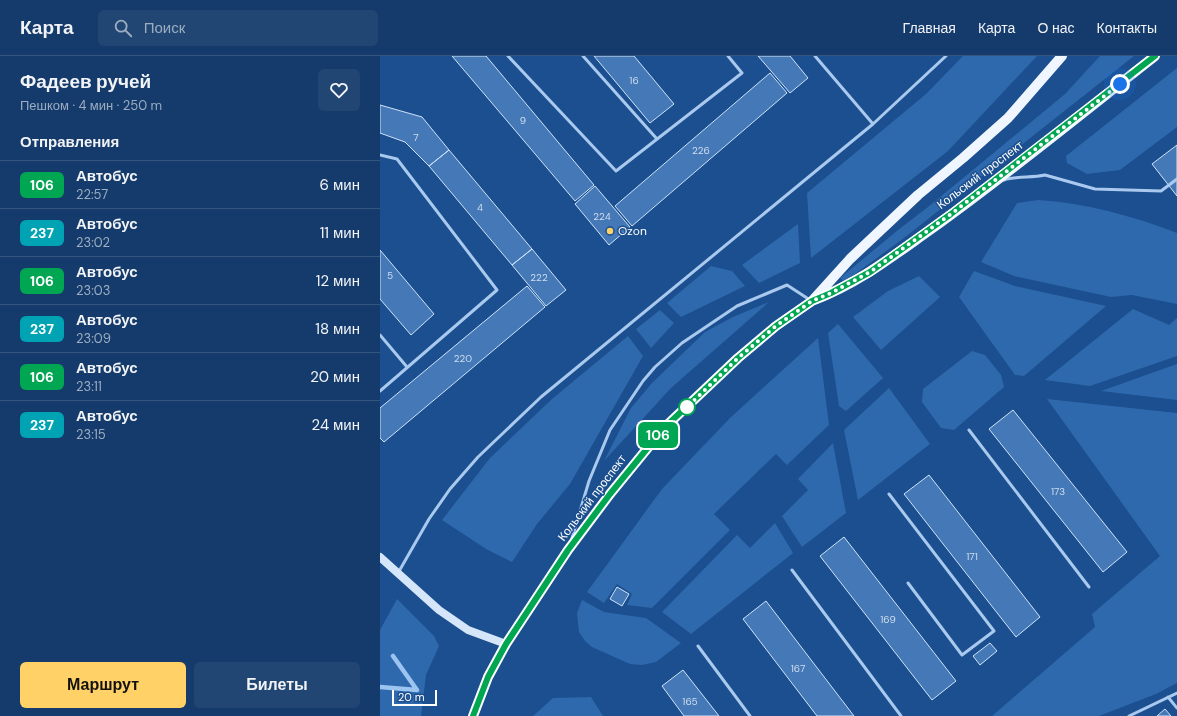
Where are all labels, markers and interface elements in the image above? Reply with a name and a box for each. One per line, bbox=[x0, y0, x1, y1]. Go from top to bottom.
search box bbox=[98, 10, 378, 46]
text: Карта bbox=[20, 15, 74, 40]
icon: search bbox=[112, 17, 134, 39]
text: Поиск bbox=[144, 18, 185, 38]
text: Главная bbox=[903, 19, 956, 37]
text: Карта bbox=[978, 19, 1015, 37]
text: О нас bbox=[1037, 19, 1075, 37]
text: Контакты bbox=[1097, 19, 1157, 37]
text: Фадеев ручей bbox=[20, 69, 151, 94]
button: heart bbox=[318, 69, 360, 111]
house number: 16 bbox=[629, 74, 639, 87]
your location bbox=[1110, 74, 1130, 94]
text: Пешком · 4 мин · 250 m bbox=[20, 97, 162, 114]
house number: 9 bbox=[520, 114, 526, 127]
house number: 7 bbox=[413, 131, 419, 144]
text: Отправления bbox=[20, 132, 119, 152]
street label: Кольский проспект bbox=[933, 137, 1027, 213]
house number: 226 bbox=[692, 144, 710, 157]
text: Автобус bbox=[76, 166, 138, 186]
text: 6 мин bbox=[320, 175, 360, 195]
text: 106 bbox=[30, 176, 54, 194]
text: 22:57 bbox=[76, 186, 108, 203]
house number: 4 bbox=[477, 201, 483, 214]
house number: 224 bbox=[593, 210, 611, 223]
text: Автобус bbox=[76, 214, 138, 234]
text: 11 мин bbox=[320, 223, 360, 243]
place label: Ozon bbox=[618, 223, 647, 239]
text: 237 bbox=[30, 224, 54, 242]
marker: Ozon bbox=[605, 226, 615, 236]
text: 23:02 bbox=[76, 234, 110, 251]
text: Автобус bbox=[76, 262, 138, 282]
house number: 5 bbox=[387, 269, 393, 282]
text: 12 мин bbox=[316, 271, 360, 291]
house number: 222 bbox=[530, 271, 548, 284]
text: 106 bbox=[30, 272, 54, 290]
text: 23:03 bbox=[76, 282, 110, 299]
text: Автобус bbox=[76, 310, 138, 330]
text: 18 мин bbox=[315, 319, 360, 339]
text: 237 bbox=[30, 320, 54, 338]
text: 23:09 bbox=[76, 330, 111, 347]
house number: 220 bbox=[454, 352, 472, 365]
text: Автобус bbox=[76, 358, 138, 378]
text: 20 мин bbox=[310, 367, 360, 387]
text: 106 bbox=[30, 368, 54, 386]
text: 23:11 bbox=[76, 378, 102, 395]
unlabelled marker bbox=[678, 398, 696, 416]
text: Автобус bbox=[76, 406, 138, 426]
text: 24 мин bbox=[312, 415, 360, 435]
text: 237 bbox=[30, 416, 54, 434]
line badge: 106 bbox=[635, 422, 681, 448]
text: 23:15 bbox=[76, 426, 106, 443]
text: 106 bbox=[646, 426, 670, 444]
street label: Кольский проспект bbox=[554, 451, 630, 545]
house number: 173 bbox=[1051, 485, 1065, 498]
house number: 171 bbox=[966, 550, 978, 563]
house number: 169 bbox=[880, 613, 896, 626]
button: Маршрут bbox=[20, 662, 186, 708]
button: Билеты bbox=[194, 662, 360, 708]
house number: 167 bbox=[791, 662, 805, 675]
scale bar bbox=[392, 688, 437, 707]
text: 20 m bbox=[398, 690, 424, 704]
house number: 165 bbox=[682, 695, 698, 708]

